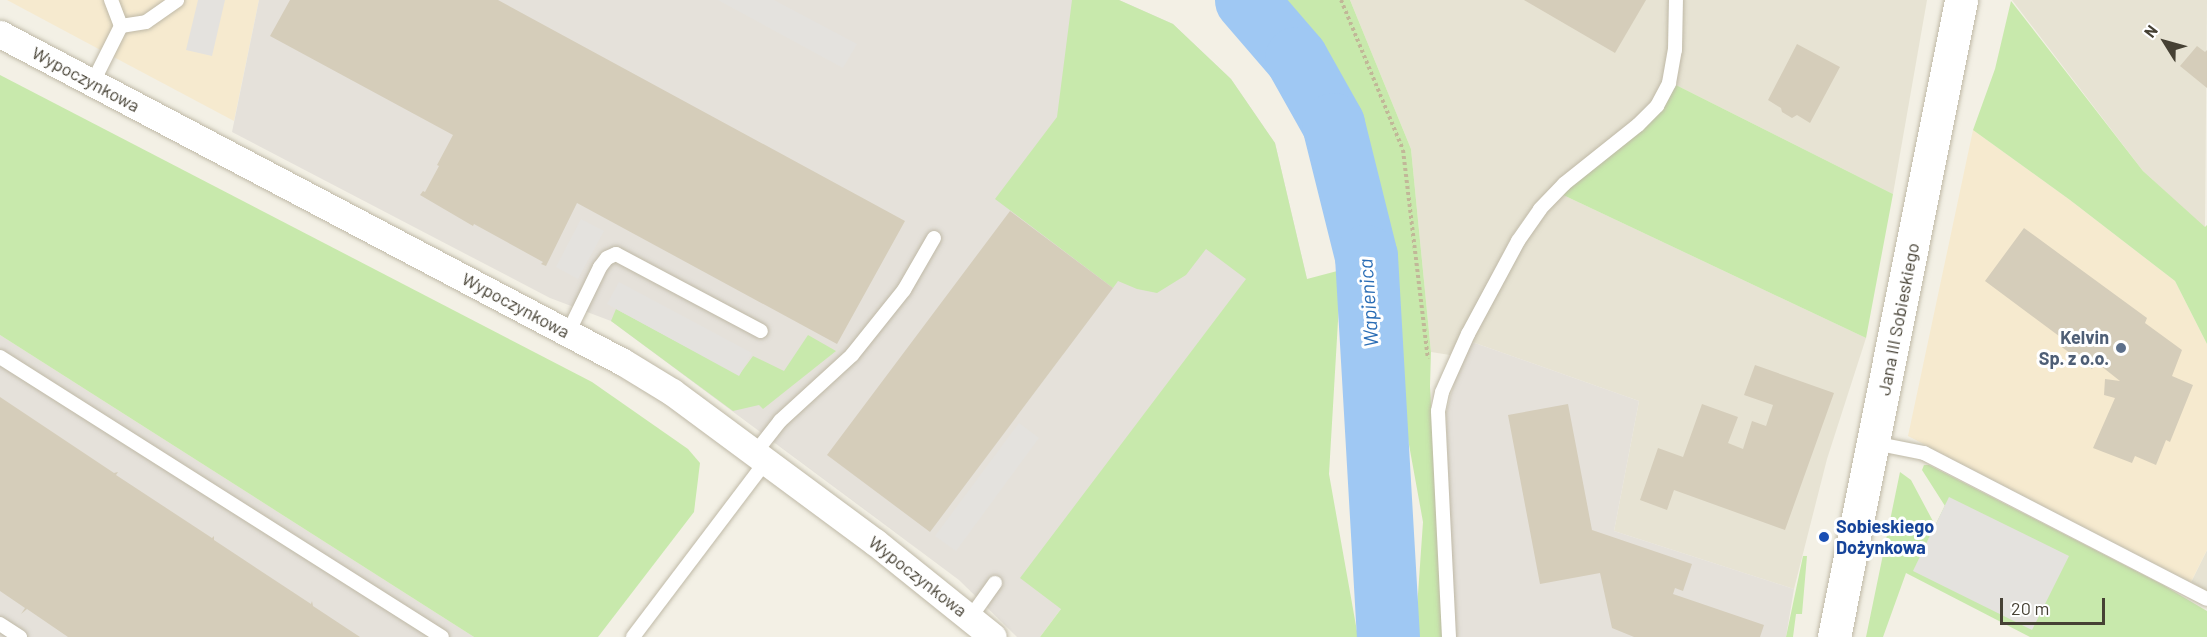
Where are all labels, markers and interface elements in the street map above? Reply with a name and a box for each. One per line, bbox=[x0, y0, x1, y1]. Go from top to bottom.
north arrow bbox=[2135, 12, 2195, 72]
text: N bbox=[2139, 21, 2161, 41]
street label: Wypoczynkowa bbox=[28, 42, 144, 116]
street label: Jana III Sobieskiego bbox=[1873, 241, 1923, 397]
water label: Wapienica bbox=[1353, 258, 1383, 348]
street label: Wypoczynkowa bbox=[458, 268, 574, 342]
place label: Kelvin Sp. z o.o. bbox=[2039, 327, 2109, 370]
marker: Kelvin Sp. z o.o. bbox=[2114, 341, 2128, 355]
place label: Sobieskiego Dożynkowa bbox=[1836, 516, 1934, 558]
marker: Sobieskiego Dożynkowa bbox=[1817, 530, 1831, 544]
street label: Wypoczynkowa bbox=[864, 531, 972, 621]
scale bar bbox=[2003, 586, 2108, 624]
text: 20 m bbox=[2011, 597, 2049, 619]

